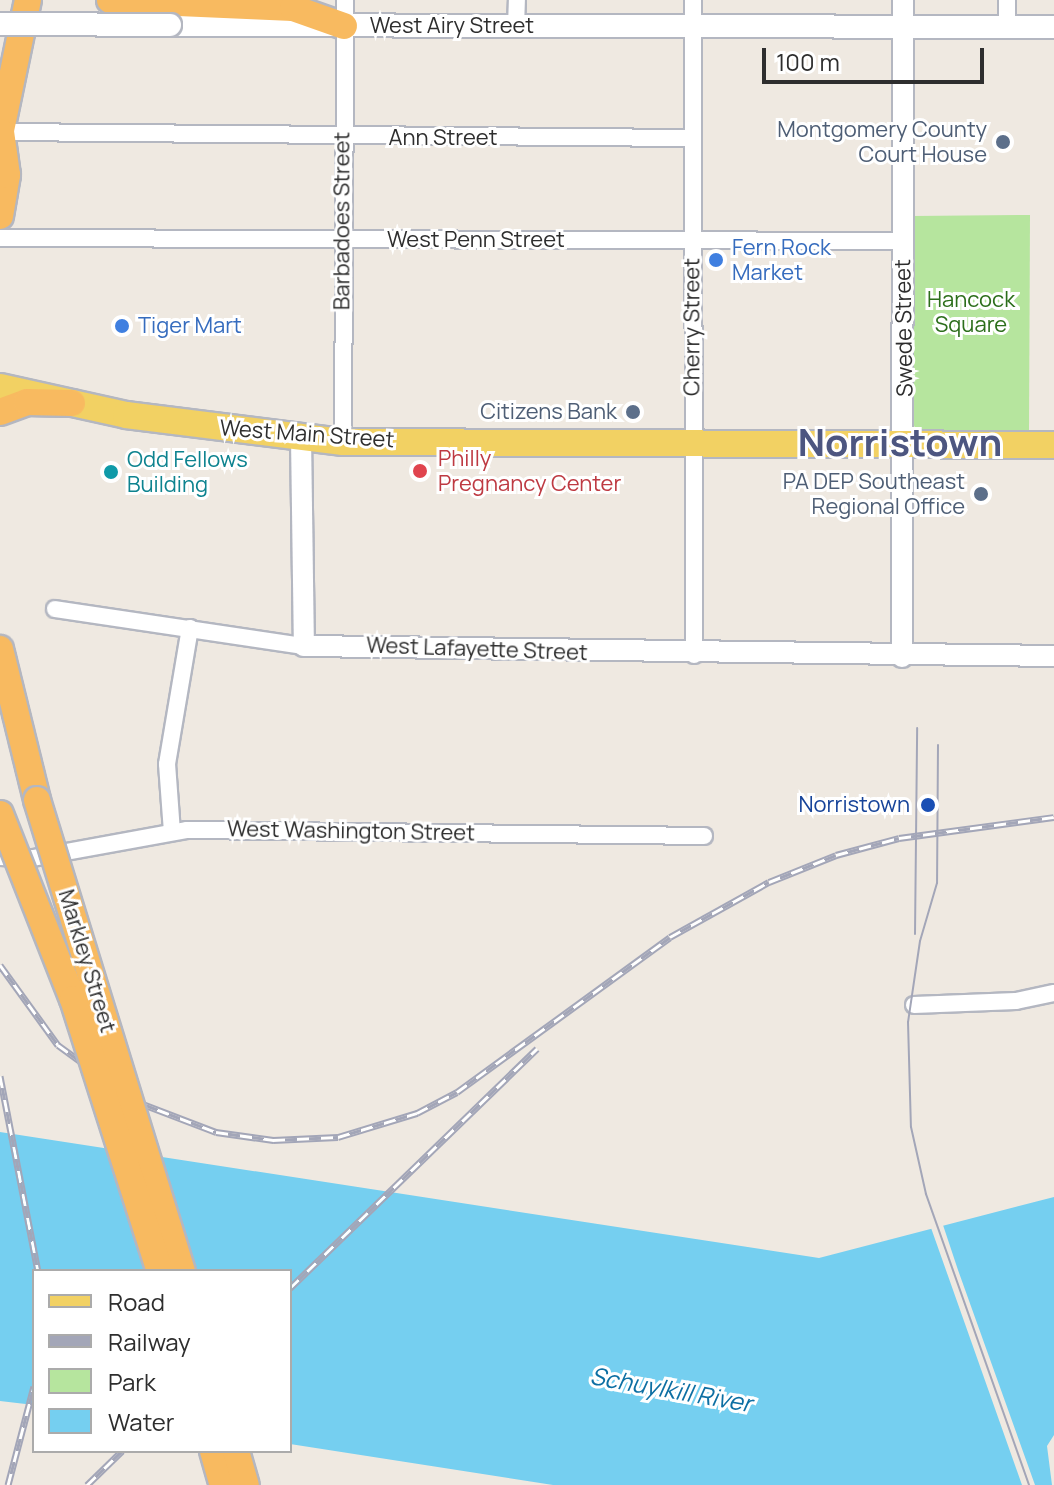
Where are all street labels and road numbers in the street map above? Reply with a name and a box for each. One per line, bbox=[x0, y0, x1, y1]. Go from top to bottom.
street label: West Airy Street bbox=[370, 13, 534, 39]
street label: Ann Street bbox=[388, 125, 498, 151]
street label: Barbadoes Street bbox=[329, 132, 355, 310]
street label: West Penn Street bbox=[387, 227, 565, 253]
street label: Cherry Street bbox=[679, 258, 705, 396]
street label: Swede Street bbox=[890, 259, 918, 397]
street label: West Main Street bbox=[219, 415, 395, 453]
street label: West Lafayette Street bbox=[366, 632, 588, 666]
street label: West Washington Street bbox=[227, 816, 475, 846]
street label: Markley Street bbox=[53, 886, 121, 1036]

